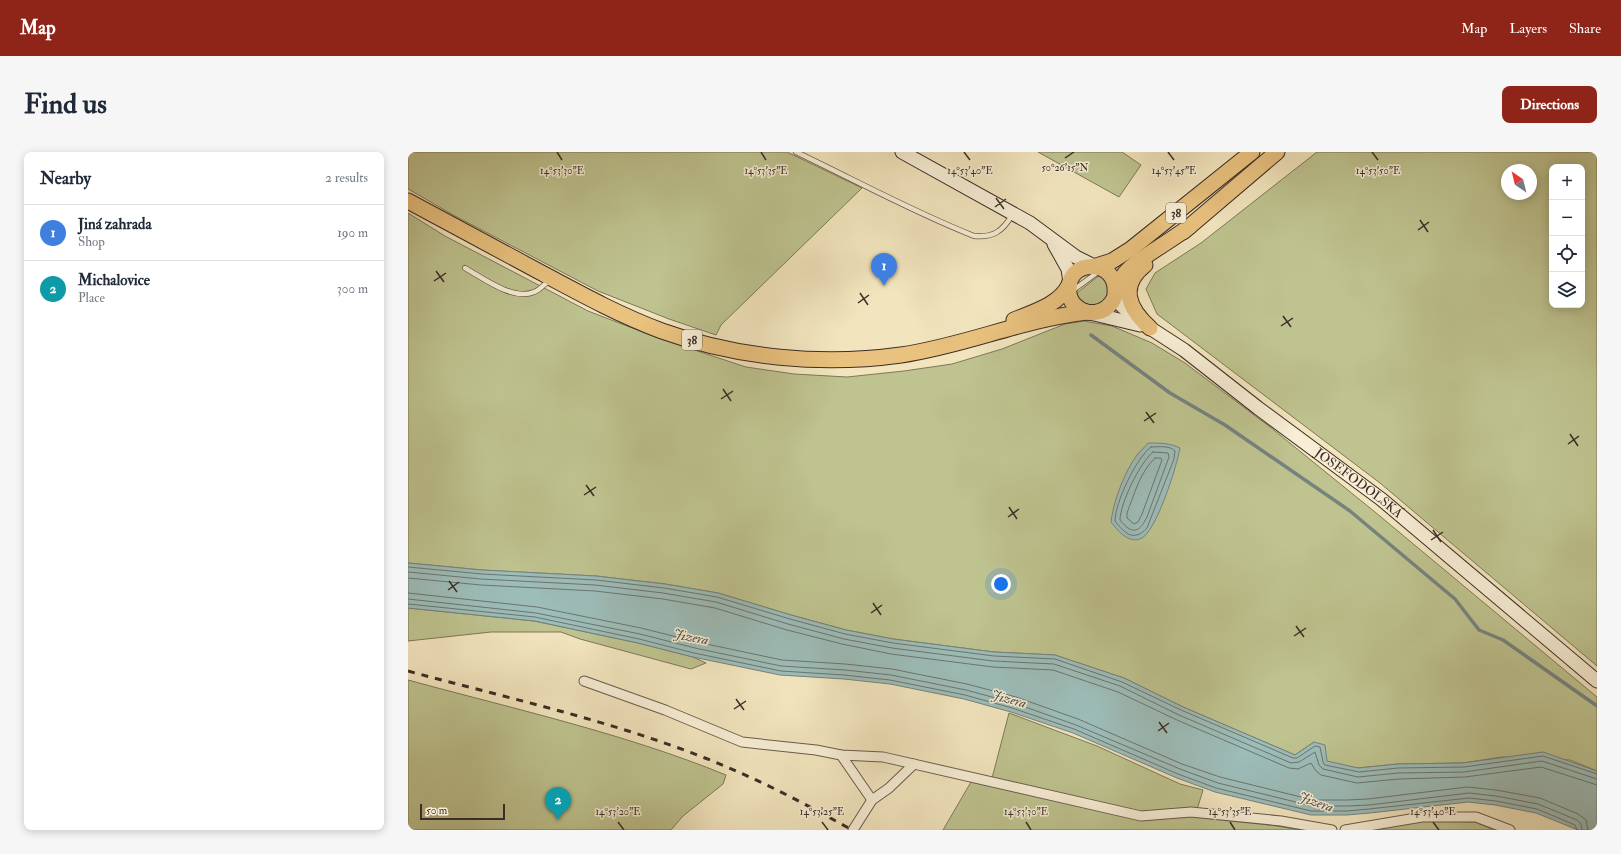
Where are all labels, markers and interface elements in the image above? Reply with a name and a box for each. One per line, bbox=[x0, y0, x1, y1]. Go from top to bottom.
text: Map bbox=[20, 16, 56, 40]
text: Map bbox=[1461, 20, 1487, 37]
text: Layers bbox=[1509, 20, 1547, 37]
text: Share bbox=[1569, 20, 1601, 37]
button: Directions bbox=[1502, 86, 1597, 123]
text: Find us bbox=[24, 87, 107, 122]
text: 50°26'15"N bbox=[1042, 162, 1088, 174]
north arrow bbox=[1501, 164, 1537, 200]
map controls bbox=[1549, 164, 1585, 308]
button: + bbox=[1549, 164, 1585, 200]
text: 14°53'30"E bbox=[540, 165, 584, 177]
text: 14°53'35"E bbox=[744, 165, 788, 177]
text: 14°53'40"E bbox=[947, 165, 993, 177]
text: 14°53'45"E bbox=[1152, 165, 1196, 177]
text: 14°53'50"E bbox=[1356, 165, 1400, 177]
text: Nearby bbox=[40, 168, 91, 189]
text: 2 results bbox=[325, 170, 368, 186]
button: − bbox=[1549, 200, 1585, 236]
road number: 38 bbox=[1166, 203, 1186, 223]
text: Jiná zahrada bbox=[78, 215, 152, 234]
text: 1 bbox=[51, 225, 55, 241]
text: 190 m bbox=[337, 225, 368, 241]
text: Shop bbox=[78, 234, 105, 250]
button: locate bbox=[1549, 236, 1585, 272]
pin: 1 bbox=[871, 253, 897, 286]
text: Michalovice bbox=[78, 271, 150, 290]
button: layers bbox=[1549, 272, 1585, 308]
text: 2 bbox=[50, 281, 56, 297]
text: 300 m bbox=[337, 281, 368, 297]
text: Place bbox=[78, 290, 105, 306]
road number: 38 bbox=[682, 330, 702, 350]
street label: JOSEFODOLSKÁ bbox=[1311, 444, 1407, 522]
your location bbox=[991, 574, 1011, 594]
water label: Jizera bbox=[672, 625, 711, 649]
water label: Jizera bbox=[990, 686, 1029, 712]
pin: 2 bbox=[545, 787, 571, 820]
water label: Jizera bbox=[1296, 788, 1336, 816]
scale bar bbox=[420, 802, 505, 821]
text: 50 m bbox=[426, 804, 447, 817]
text: 14°53'20"E bbox=[595, 806, 641, 818]
text: 14°53'25"E bbox=[800, 806, 844, 818]
text: 14°53'30"E bbox=[1004, 806, 1048, 818]
text: 14°53'35"E bbox=[1208, 806, 1252, 818]
text: 14°53'40"E bbox=[1410, 806, 1456, 818]

